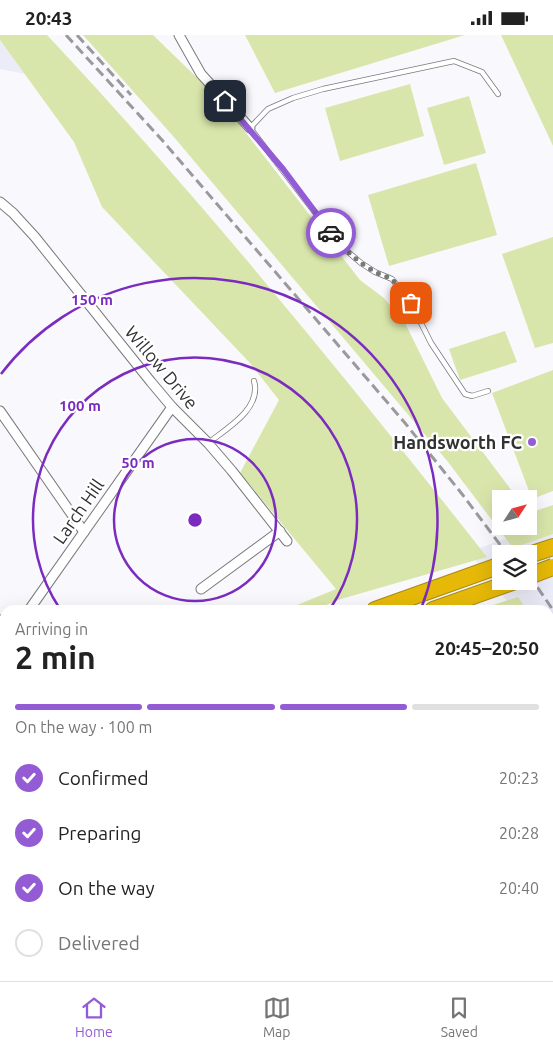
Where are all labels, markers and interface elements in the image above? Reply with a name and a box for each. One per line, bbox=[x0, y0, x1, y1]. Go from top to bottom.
text: 20:43 bbox=[25, 7, 73, 29]
pin bbox=[204, 80, 246, 122]
icon: home bbox=[211, 87, 239, 115]
courier bbox=[306, 208, 356, 258]
icon: car bbox=[317, 219, 345, 247]
pin bbox=[390, 282, 432, 324]
icon: bag bbox=[397, 289, 425, 317]
text: 150 m bbox=[71, 291, 113, 308]
street label: Willow Drive bbox=[122, 322, 202, 412]
text: 100 m bbox=[59, 397, 101, 414]
place label: Handsworth FC bbox=[393, 432, 522, 452]
marker: Handsworth FC bbox=[526, 436, 538, 448]
text: 50 m bbox=[121, 454, 155, 471]
street label: Larch Hill bbox=[48, 475, 108, 547]
north arrow bbox=[492, 490, 538, 535]
map controls bbox=[492, 490, 537, 590]
centre of rings bbox=[186, 511, 204, 529]
button: layers bbox=[492, 545, 537, 590]
text: Arriving in bbox=[15, 620, 88, 638]
text: 20:45–20:50 bbox=[434, 637, 539, 659]
text: 2 min bbox=[15, 639, 96, 675]
text: On the way · 100 m bbox=[15, 718, 152, 736]
icon: check bbox=[15, 764, 43, 792]
text: Confirmed bbox=[58, 767, 149, 789]
text: 20:23 bbox=[499, 769, 539, 787]
icon: check bbox=[15, 819, 43, 847]
text: Preparing bbox=[58, 822, 142, 844]
text: 20:28 bbox=[499, 824, 539, 842]
icon: check bbox=[15, 874, 43, 902]
text: On the way bbox=[58, 877, 155, 899]
text: 20:40 bbox=[499, 879, 539, 897]
text: Delivered bbox=[58, 932, 140, 954]
tab: Home bbox=[75, 994, 113, 1040]
tab: Map bbox=[263, 994, 291, 1040]
tab: Saved bbox=[441, 994, 478, 1040]

